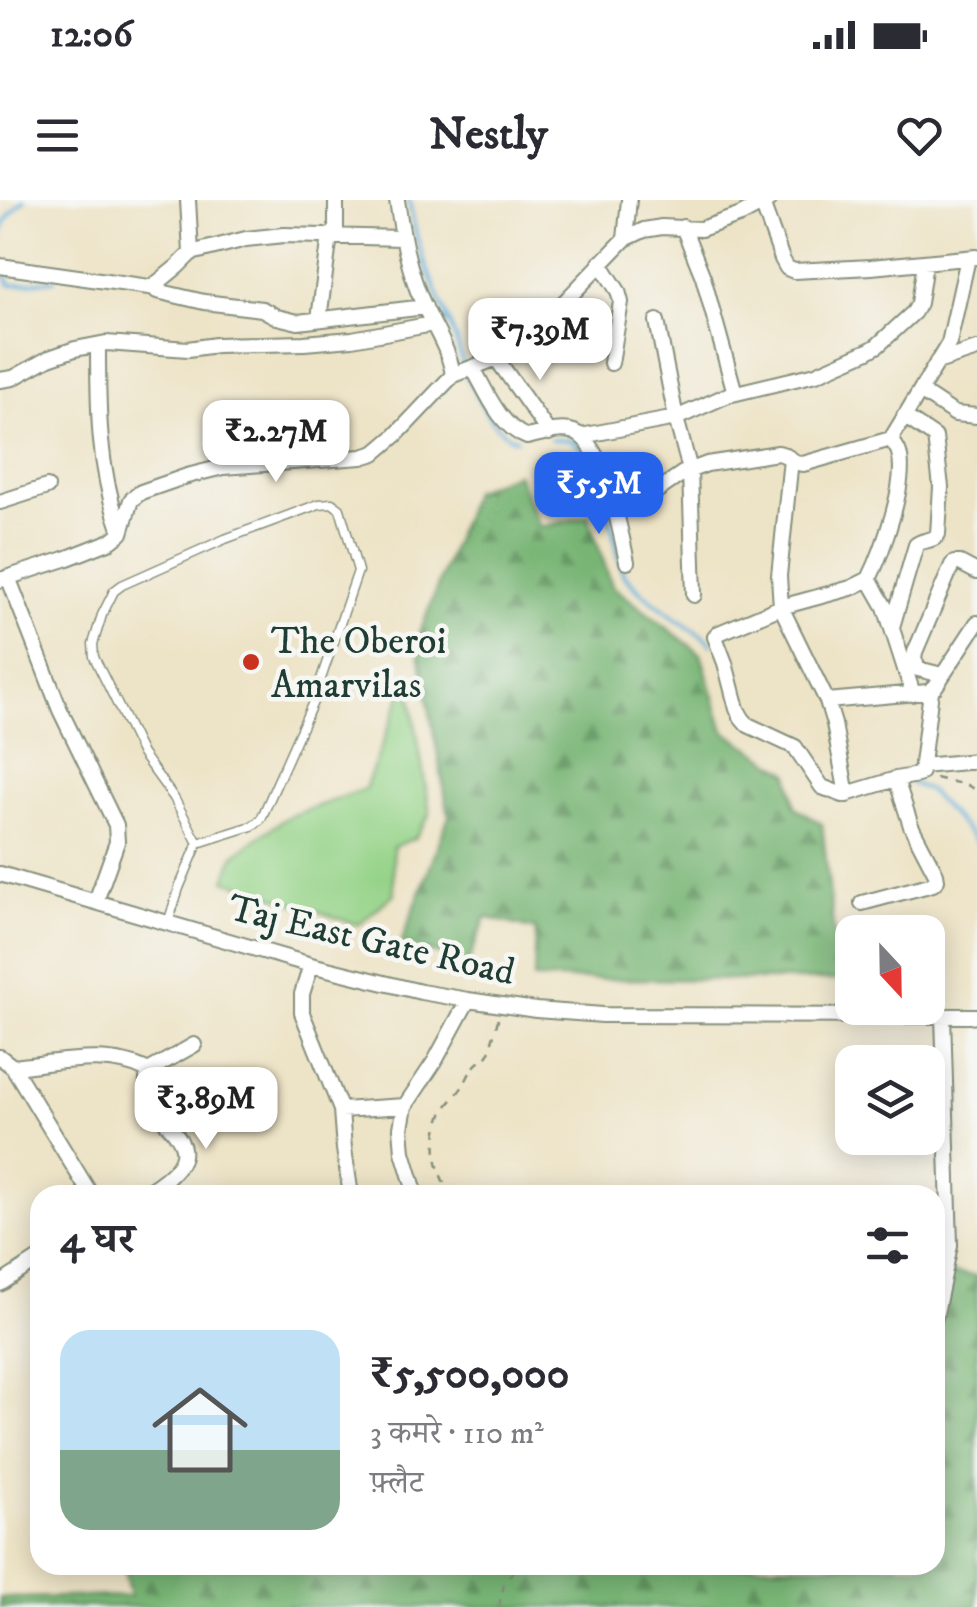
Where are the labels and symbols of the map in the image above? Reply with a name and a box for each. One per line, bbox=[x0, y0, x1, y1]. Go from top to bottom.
pin: ₹7.39M bbox=[459, 298, 621, 383]
pin: ₹2.27M bbox=[195, 400, 357, 485]
pin: ₹5.5M bbox=[529, 452, 669, 537]
place label: The Oberoi Amarvilas bbox=[271, 618, 446, 710]
marker: The Oberoi Amarvilas bbox=[240, 651, 262, 673]
street label: Taj East Gate Road bbox=[224, 885, 519, 997]
north arrow bbox=[835, 915, 945, 1025]
pin: ₹3.89M bbox=[125, 1067, 287, 1152]

